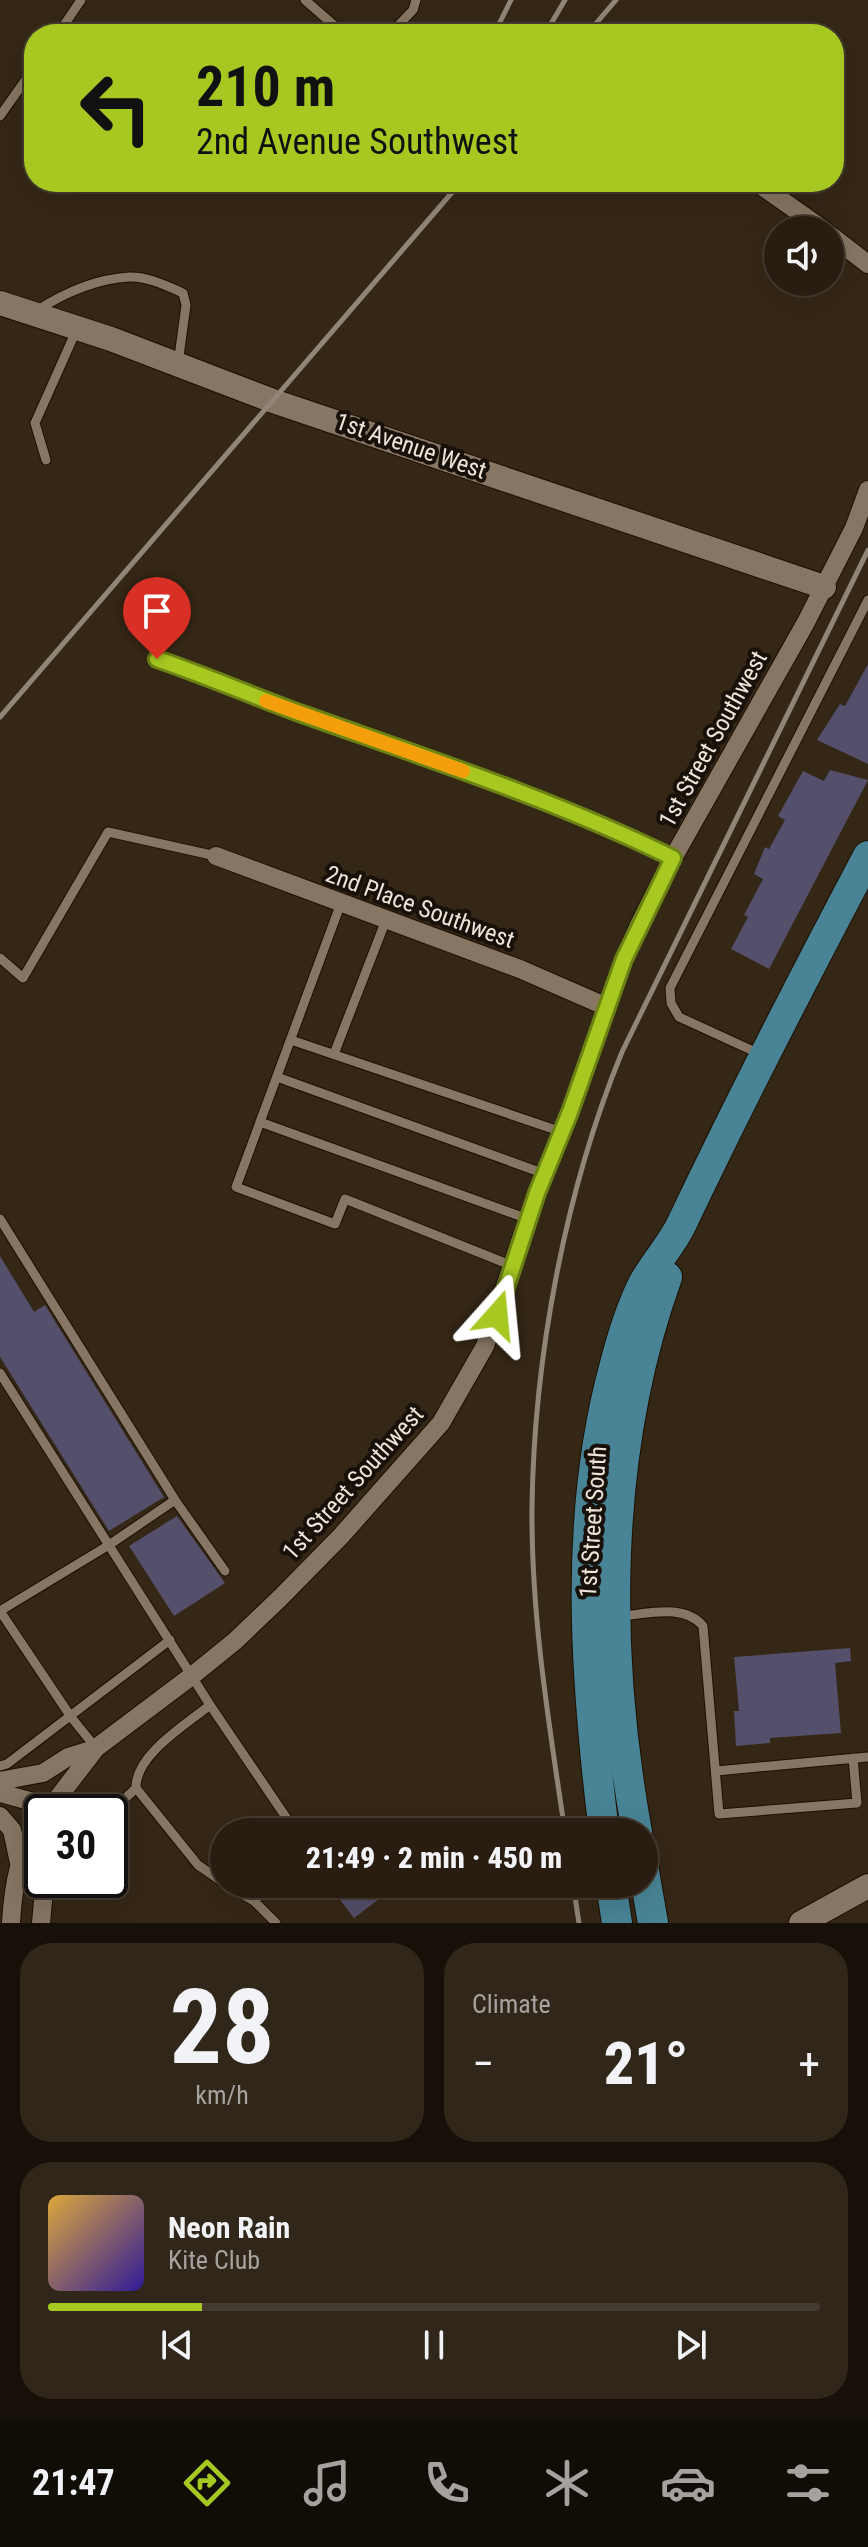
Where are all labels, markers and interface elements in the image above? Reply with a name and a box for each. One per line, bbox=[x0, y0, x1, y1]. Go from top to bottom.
text: 210 m bbox=[196, 54, 335, 120]
icon: left bbox=[64, 56, 168, 160]
text: 2nd Avenue Southwest bbox=[196, 121, 519, 163]
map controls bbox=[764, 216, 844, 296]
button: sound bbox=[764, 216, 844, 296]
street label: 1st Avenue West bbox=[332, 407, 490, 485]
pin bbox=[123, 577, 191, 659]
icon: arrive bbox=[135, 589, 179, 633]
street label: 1st Street Southwest bbox=[653, 646, 773, 832]
street label: 2nd Place Southwest bbox=[322, 860, 518, 954]
position arrow bbox=[455, 1273, 539, 1357]
street label: 1st Street Southwest bbox=[277, 1400, 429, 1566]
street label: 1st Street South bbox=[574, 1445, 612, 1599]
speed limit sign: 30 bbox=[24, 1794, 128, 1898]
text: 21:49 · 2 min · 450 m bbox=[306, 1840, 562, 1875]
text: 28 bbox=[169, 1967, 275, 2088]
text: Climate bbox=[472, 1989, 551, 2019]
text: 21° bbox=[604, 2028, 688, 2099]
text: − bbox=[472, 2038, 494, 2090]
text: + bbox=[798, 2038, 820, 2090]
text: km/h bbox=[195, 2080, 249, 2110]
text: Neon Rain bbox=[168, 2210, 290, 2245]
text: Kite Club bbox=[168, 2245, 260, 2275]
icon: previous bbox=[155, 2323, 199, 2367]
icon: pause bbox=[412, 2323, 456, 2367]
icon: next bbox=[669, 2323, 713, 2367]
icon: directions bbox=[179, 2455, 235, 2511]
icon: music bbox=[299, 2455, 355, 2511]
icon: phone bbox=[419, 2455, 475, 2511]
icon: climate bbox=[539, 2455, 595, 2511]
icon: car bbox=[660, 2455, 716, 2511]
icon: filters bbox=[780, 2455, 836, 2511]
text: 21:47 bbox=[32, 2462, 115, 2504]

